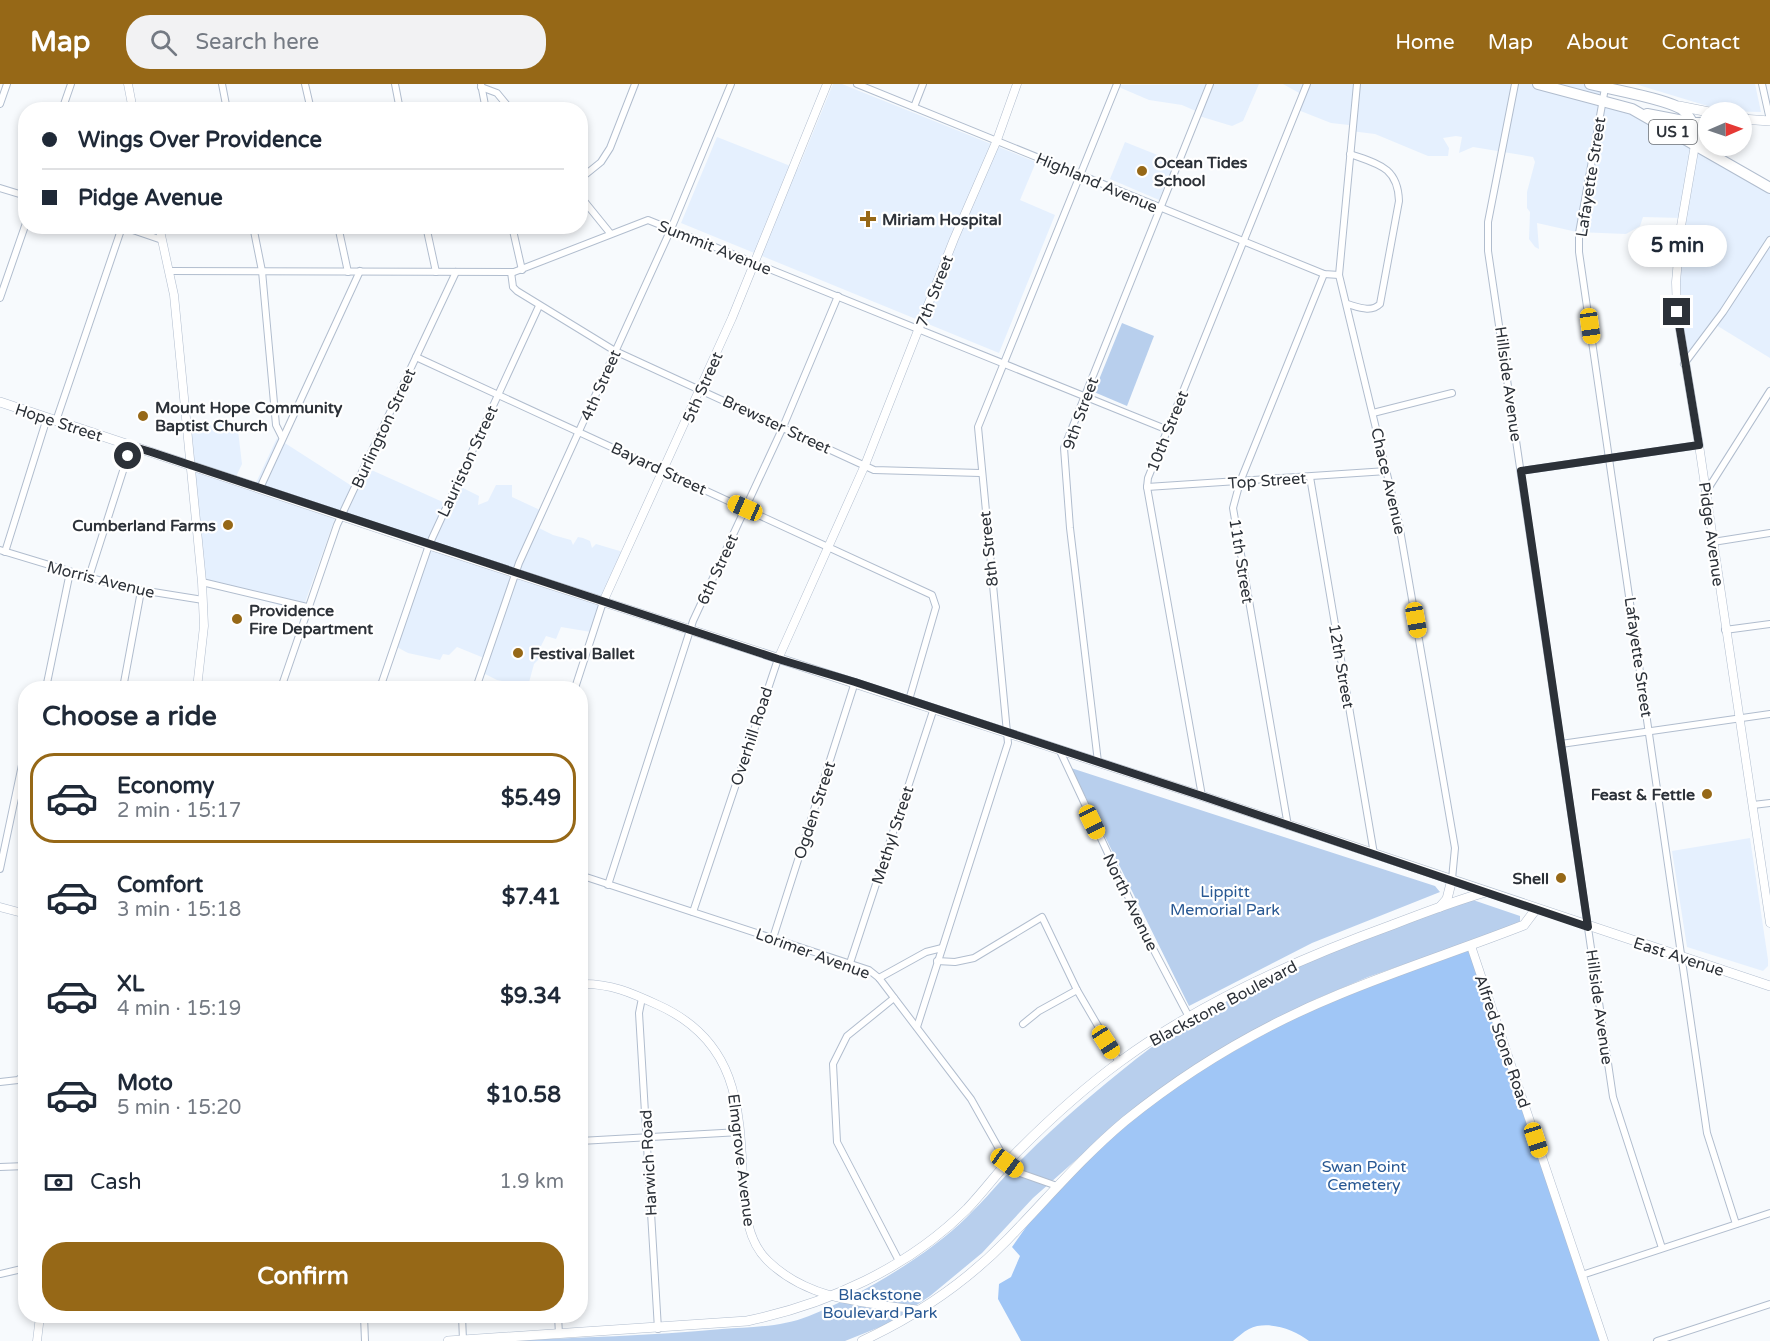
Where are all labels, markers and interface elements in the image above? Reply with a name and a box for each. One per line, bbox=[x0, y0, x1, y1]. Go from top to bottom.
search box bbox=[126, 15, 546, 69]
text: Map bbox=[30, 25, 90, 59]
icon: search bbox=[147, 26, 180, 59]
text: Search here bbox=[195, 29, 319, 55]
text: Home bbox=[1395, 30, 1455, 55]
text: Map bbox=[1488, 30, 1533, 55]
text: About bbox=[1566, 30, 1628, 55]
text: Contact bbox=[1661, 30, 1740, 55]
north arrow bbox=[1698, 102, 1752, 156]
map controls bbox=[1698, 102, 1752, 156]
street label: Lafayette Street bbox=[1572, 116, 1610, 239]
road number: US 1 bbox=[1649, 120, 1697, 144]
text: Wings Over Providence bbox=[78, 127, 322, 153]
street label: Highland Avenue bbox=[1033, 148, 1160, 218]
place label: Ocean Tides School bbox=[1154, 153, 1248, 191]
marker: Ocean Tides School bbox=[1135, 164, 1149, 178]
text: Pidge Avenue bbox=[78, 185, 223, 211]
marker: Miriam Hospital bbox=[859, 210, 877, 228]
place label: Miriam Hospital bbox=[882, 210, 1002, 230]
street label: Summit Avenue bbox=[655, 216, 774, 280]
callout: 5 min bbox=[1628, 225, 1726, 267]
text: 5 min bbox=[1651, 234, 1704, 258]
street label: 7th Street bbox=[912, 252, 958, 330]
route end bbox=[1663, 298, 1690, 325]
car bbox=[1579, 307, 1601, 345]
street label: Hillside Avenue bbox=[1490, 325, 1526, 443]
street label: 4th Street bbox=[576, 347, 625, 424]
street label: 5th Street bbox=[678, 349, 727, 426]
street label: Burlington Street bbox=[347, 365, 420, 492]
street label: 9th Street bbox=[1059, 374, 1103, 452]
street label: 10th Street bbox=[1143, 388, 1193, 475]
street label: Brewster Street bbox=[719, 391, 834, 459]
place label: Mount Hope Community Baptist Church bbox=[155, 398, 343, 436]
street label: Hope Street bbox=[13, 399, 105, 446]
street label: Lauriston Street bbox=[433, 402, 503, 520]
marker: Mount Hope Community Baptist Church bbox=[136, 409, 150, 423]
street label: Chace Avenue bbox=[1366, 426, 1410, 536]
street label: Bayard Street bbox=[608, 438, 710, 500]
route start bbox=[114, 442, 141, 469]
street label: Top Street bbox=[1227, 468, 1307, 494]
street label: Pidge Avenue bbox=[1694, 481, 1728, 588]
car bbox=[725, 492, 765, 524]
street label: 8th Street bbox=[975, 510, 1003, 588]
place label: Cumberland Farms bbox=[72, 516, 216, 536]
street label: 11th Street bbox=[1224, 517, 1258, 605]
marker: Cumberland Farms bbox=[221, 518, 235, 532]
street label: 6th Street bbox=[693, 531, 743, 608]
street label: Morris Avenue bbox=[45, 557, 157, 603]
street label: Lafayette Street bbox=[1620, 596, 1656, 719]
place label: Providence Fire Department bbox=[249, 601, 374, 639]
car bbox=[1404, 601, 1428, 639]
marker: Providence Fire Department bbox=[230, 612, 244, 626]
street label: 12th Street bbox=[1324, 622, 1358, 710]
place label: Festival Ballet bbox=[530, 644, 635, 664]
marker: Festival Ballet bbox=[511, 646, 525, 660]
street label: Overhill Road bbox=[727, 684, 777, 788]
text: Choose a ride bbox=[42, 700, 217, 733]
street label: Ogden Street bbox=[790, 759, 840, 862]
icon: car bbox=[45, 771, 99, 825]
text: Economy bbox=[117, 773, 214, 799]
street label: Methyl Street bbox=[868, 783, 918, 887]
text: $5.49 bbox=[501, 785, 561, 811]
place label: Feast & Fettle bbox=[1591, 785, 1695, 805]
marker: Feast & Fettle bbox=[1700, 787, 1714, 801]
text: 2 min · 15:17 bbox=[117, 799, 241, 823]
car bbox=[1076, 802, 1108, 842]
street label: North Avenue bbox=[1098, 851, 1162, 954]
place label: Shell bbox=[1513, 869, 1549, 889]
icon: car bbox=[45, 870, 99, 924]
marker: Shell bbox=[1554, 871, 1568, 885]
text: Comfort bbox=[117, 872, 203, 898]
park label: Lippitt Memorial Park bbox=[1170, 882, 1280, 920]
text: $7.41 bbox=[502, 884, 561, 910]
text: 3 min · 15:18 bbox=[117, 898, 241, 922]
street label: Lorimer Avenue bbox=[753, 924, 873, 984]
street label: East Avenue bbox=[1631, 933, 1727, 981]
street label: Hillside Avenue bbox=[1581, 948, 1617, 1066]
street label: Blackstone Boulevard bbox=[1146, 957, 1301, 1051]
icon: car bbox=[45, 969, 99, 1023]
text: XL bbox=[117, 971, 144, 997]
street label: Alfred Stone Road bbox=[1470, 972, 1534, 1111]
text: $9.34 bbox=[500, 983, 561, 1009]
text: 4 min · 15:19 bbox=[117, 997, 241, 1021]
car bbox=[1089, 1022, 1123, 1062]
icon: car bbox=[45, 1068, 99, 1122]
text: Moto bbox=[117, 1070, 173, 1096]
text: $10.58 bbox=[486, 1082, 561, 1108]
street label: Elmgrove Avenue bbox=[723, 1093, 759, 1228]
text: 5 min · 15:20 bbox=[117, 1096, 241, 1120]
street label: Harwich Road bbox=[636, 1109, 662, 1217]
car bbox=[1522, 1120, 1550, 1160]
car bbox=[987, 1145, 1027, 1181]
park label: Swan Point Cemetery bbox=[1322, 1157, 1406, 1195]
icon: cash bbox=[42, 1166, 75, 1199]
text: Cash bbox=[90, 1169, 142, 1195]
text: 1.9 km bbox=[499, 1170, 564, 1194]
button: Confirm bbox=[42, 1242, 564, 1311]
park label: Blackstone Boulevard Park bbox=[822, 1285, 938, 1323]

